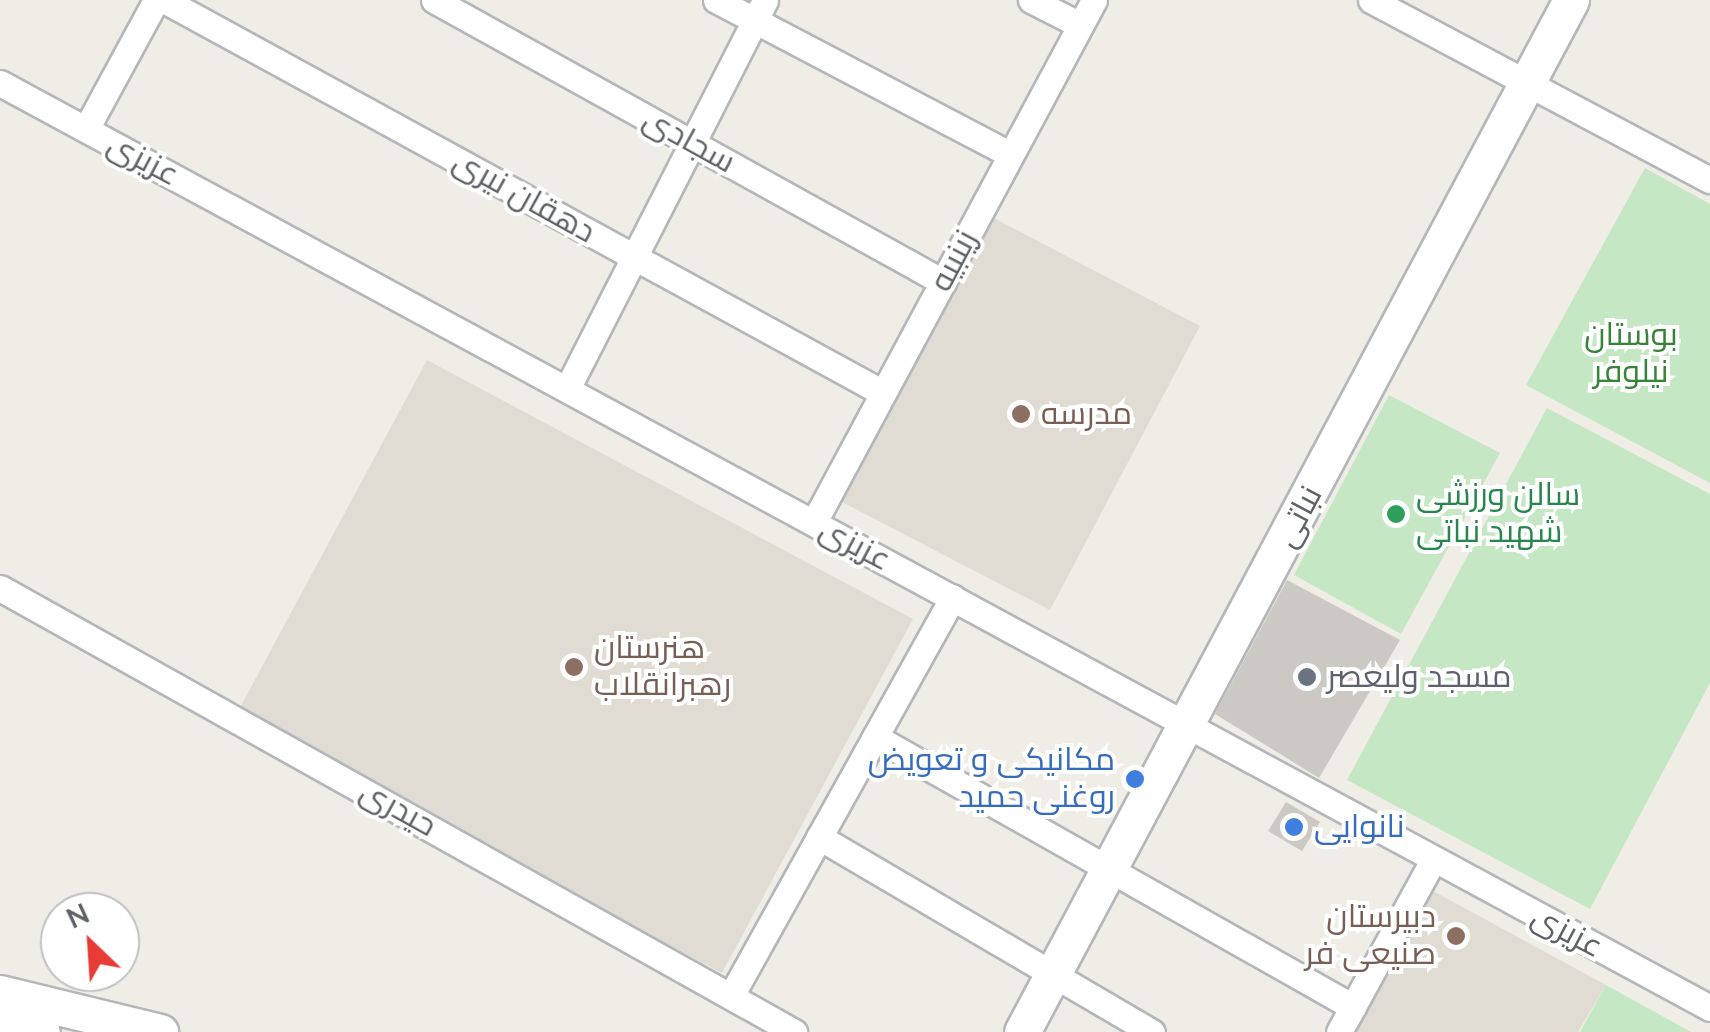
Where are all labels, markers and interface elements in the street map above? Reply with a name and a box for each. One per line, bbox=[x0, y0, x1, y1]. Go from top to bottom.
street label: سجادی bbox=[636, 100, 742, 182]
street label: عزیزی bbox=[101, 125, 185, 195]
street label: دهقان نیری bbox=[446, 142, 602, 252]
street label: زینبیه bbox=[922, 224, 986, 298]
park label: بوستان نیلوفر bbox=[1584, 317, 1678, 392]
place label: مدرسه bbox=[1041, 395, 1132, 433]
marker: مدرسه bbox=[1010, 403, 1032, 425]
place label: سالن ورزشی شهید نباتی bbox=[1416, 477, 1580, 552]
street label: نباتی bbox=[1267, 480, 1331, 554]
marker: سالن ورزشی شهید نباتی bbox=[1385, 503, 1407, 525]
street label: عزیزی bbox=[813, 510, 897, 580]
place label: هنرستان رهبرانقلاب bbox=[594, 630, 731, 705]
marker: هنرستان رهبرانقلاب bbox=[563, 656, 585, 678]
place label: مسجد ولیعصر bbox=[1327, 658, 1512, 696]
marker: مسجد ولیعصر bbox=[1296, 666, 1318, 688]
place label: مکانیکی و تعویض روغنی حمید bbox=[868, 742, 1115, 817]
marker: مکانیکی و تعویض روغنی حمید bbox=[1124, 768, 1146, 790]
street label: حیدری bbox=[353, 772, 443, 846]
place label: نانوایی bbox=[1314, 808, 1404, 846]
marker: نانوایی bbox=[1283, 816, 1305, 838]
north arrow bbox=[40, 892, 140, 992]
text: N bbox=[61, 895, 96, 938]
street label: عزیزی bbox=[1525, 897, 1609, 967]
place label: دبیرستان صنیعی فر bbox=[1305, 899, 1436, 974]
marker: دبیرستان صنیعی فر bbox=[1445, 925, 1467, 947]

